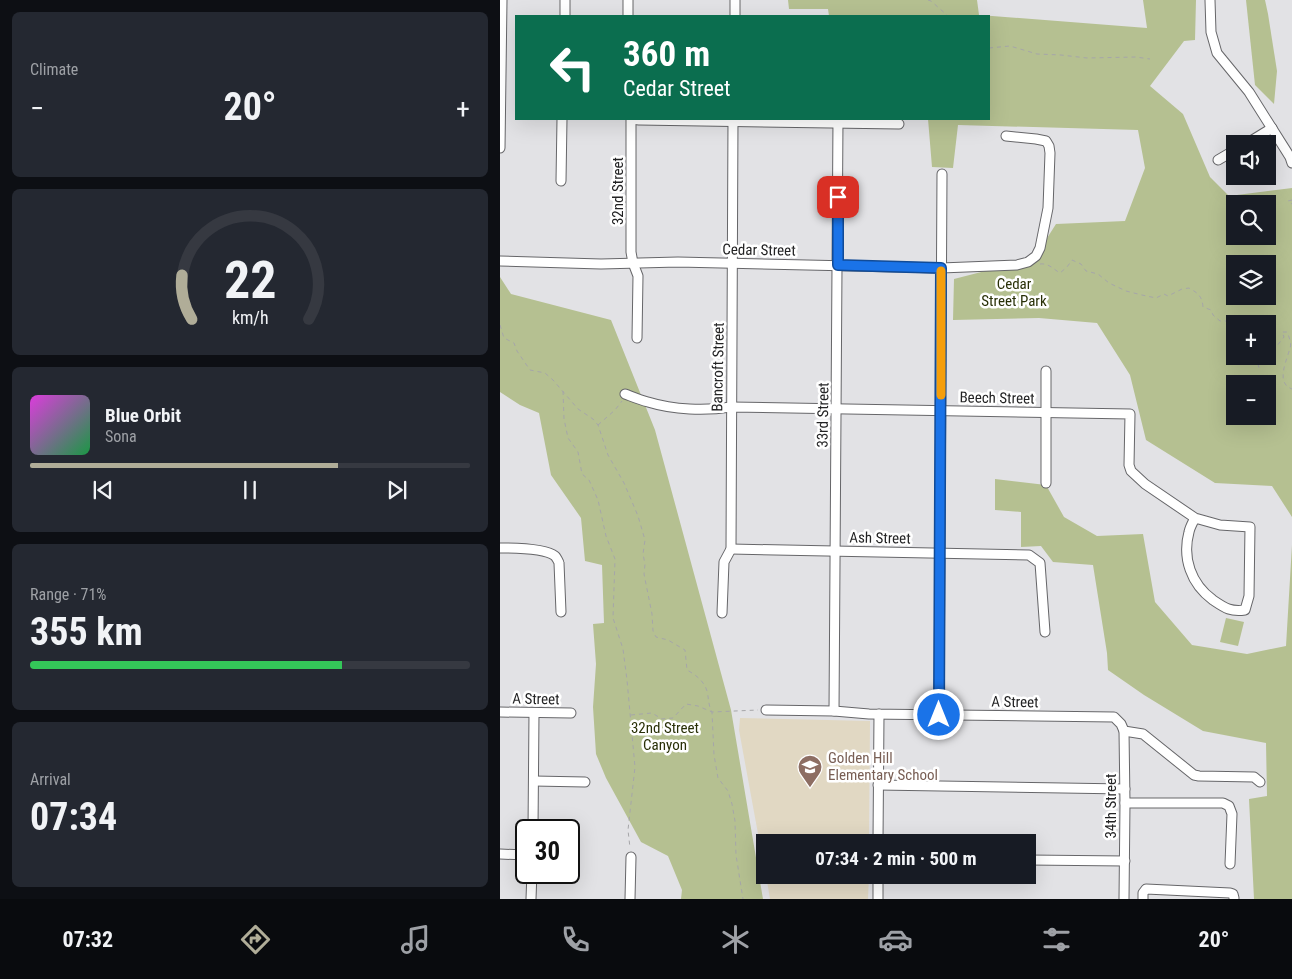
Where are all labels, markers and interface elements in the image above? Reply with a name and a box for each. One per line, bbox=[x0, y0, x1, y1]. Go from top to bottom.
text: 360 m bbox=[623, 34, 710, 75]
icon: left bbox=[540, 35, 605, 100]
text: Climate bbox=[30, 60, 78, 79]
text: Cedar Street bbox=[623, 76, 731, 101]
text: 20° bbox=[223, 85, 277, 129]
text: − bbox=[30, 92, 44, 125]
text: + bbox=[456, 92, 470, 125]
map controls bbox=[1226, 135, 1276, 425]
button: sound bbox=[1226, 135, 1276, 185]
street label: 32nd Street bbox=[609, 157, 627, 225]
pin bbox=[817, 176, 859, 218]
icon: arrive bbox=[824, 183, 852, 211]
button: search bbox=[1226, 195, 1276, 245]
street label: Cedar Street bbox=[722, 240, 796, 260]
text: 22 bbox=[224, 250, 276, 311]
button: layers bbox=[1226, 255, 1276, 305]
park label: Cedar Street Park bbox=[981, 275, 1047, 310]
text: km/h bbox=[232, 307, 268, 328]
button: + bbox=[1226, 315, 1276, 365]
street label: Bancroft Street bbox=[708, 322, 728, 412]
button: − bbox=[1226, 375, 1276, 425]
street label: 33rd Street bbox=[813, 382, 833, 448]
street label: Beech Street bbox=[959, 388, 1035, 408]
text: Blue Orbit bbox=[105, 404, 181, 427]
text: Sona bbox=[105, 427, 137, 446]
icon: previous bbox=[89, 476, 117, 504]
icon: pause bbox=[236, 476, 264, 504]
icon: next bbox=[383, 476, 411, 504]
street label: Ash Street bbox=[849, 528, 911, 548]
text: Range · 71% bbox=[30, 585, 106, 604]
text: 355 km bbox=[30, 610, 143, 654]
position arrow bbox=[912, 688, 964, 740]
street label: A Street bbox=[512, 690, 560, 708]
street label: A Street bbox=[991, 693, 1039, 711]
park label: 32nd Street Canyon bbox=[631, 719, 699, 754]
place label: Golden Hill Elementary School bbox=[828, 749, 938, 784]
school or university icon: Golden Hill Elementary School bbox=[797, 754, 823, 788]
text: Arrival bbox=[30, 770, 71, 789]
street label: 34th Street bbox=[1102, 773, 1120, 839]
text: 07:34 bbox=[30, 795, 117, 839]
speed limit sign: 30 bbox=[515, 819, 580, 884]
text: 07:34 · 2 min · 500 m bbox=[815, 847, 977, 870]
icon: directions bbox=[238, 922, 273, 957]
icon: music bbox=[398, 922, 433, 957]
icon: phone bbox=[558, 922, 593, 957]
icon: climate bbox=[718, 922, 753, 957]
icon: car bbox=[878, 922, 913, 957]
icon: filters bbox=[1039, 922, 1074, 957]
text: 07:32 bbox=[63, 927, 113, 952]
text: 20° bbox=[1199, 927, 1229, 952]

